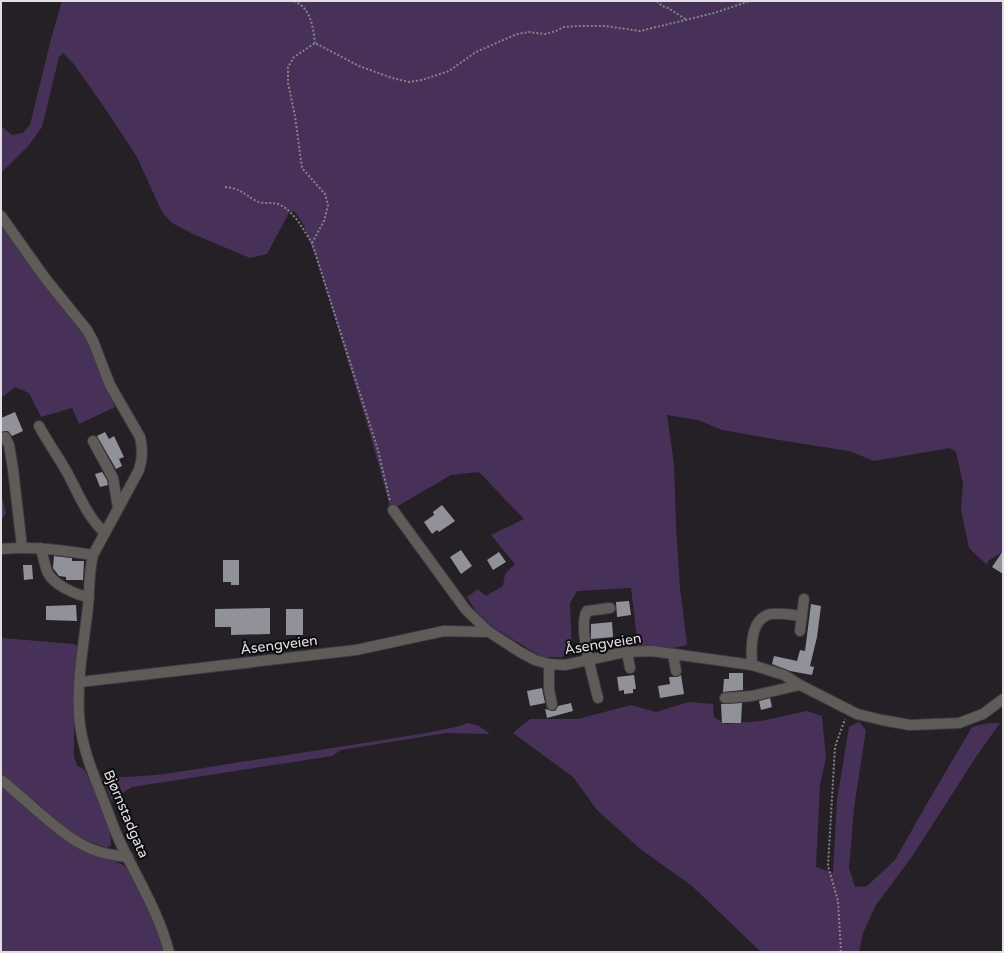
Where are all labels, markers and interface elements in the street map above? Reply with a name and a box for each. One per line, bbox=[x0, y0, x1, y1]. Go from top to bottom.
street label: Åsengveien bbox=[563, 630, 643, 658]
street label: Åsengveien bbox=[239, 632, 319, 658]
street label: Bjørnstadgata bbox=[100, 767, 152, 861]

